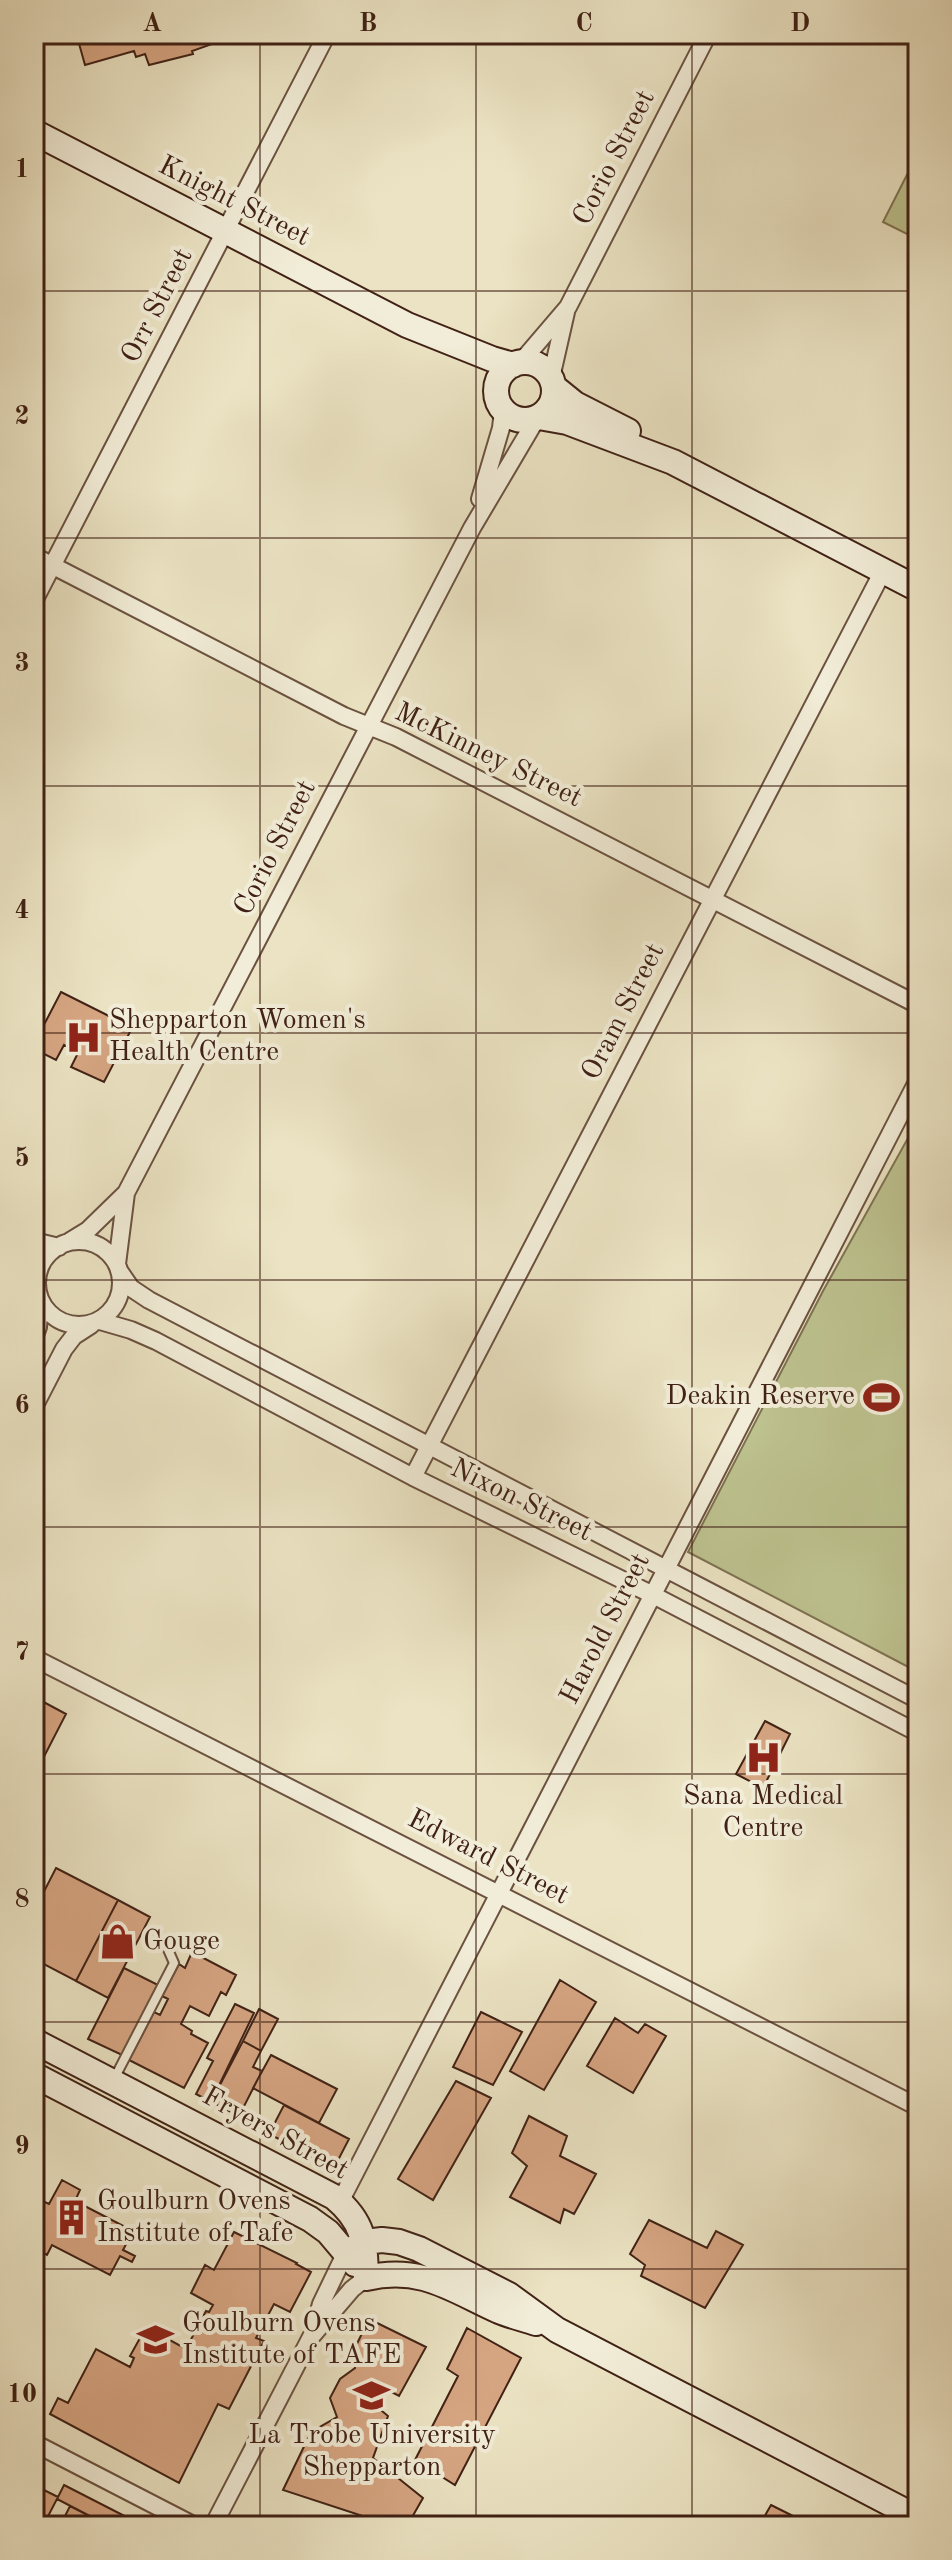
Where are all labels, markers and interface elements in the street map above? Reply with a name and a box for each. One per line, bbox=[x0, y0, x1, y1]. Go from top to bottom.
text: A bbox=[142, 11, 162, 37]
text: B bbox=[359, 11, 377, 37]
text: C bbox=[575, 11, 593, 37]
text: D bbox=[790, 11, 810, 37]
street label: Corio Street bbox=[569, 86, 661, 230]
street label: Knight Street bbox=[154, 152, 314, 252]
text: 1 bbox=[14, 157, 30, 183]
street label: Orr Street bbox=[117, 244, 199, 368]
text: 2 bbox=[14, 404, 30, 430]
text: 3 bbox=[14, 651, 30, 677]
street label: McKinney Street bbox=[390, 699, 586, 813]
street label: Corio Street bbox=[230, 776, 322, 920]
text: 4 bbox=[14, 898, 30, 924]
street label: Oram Street bbox=[578, 939, 670, 1085]
place label: Shepparton Women's Health Centre bbox=[109, 1007, 366, 1067]
hospital icon: Shepparton Women's Health Centre bbox=[64, 1018, 102, 1056]
text: 5 bbox=[14, 1146, 30, 1172]
sports icon: Deakin Reserve bbox=[862, 1378, 900, 1416]
place label: Deakin Reserve bbox=[666, 1383, 855, 1411]
text: 6 bbox=[14, 1393, 30, 1419]
street label: Nixon Street bbox=[446, 1455, 596, 1547]
street label: Harold Street bbox=[556, 1549, 656, 1709]
text: 7 bbox=[14, 1640, 30, 1666]
hospital icon: Sana Medical Centre bbox=[744, 1738, 782, 1776]
place label: Sana Medical Centre bbox=[683, 1783, 843, 1843]
street label: Edward Street bbox=[403, 1805, 573, 1911]
text: 8 bbox=[14, 1887, 30, 1913]
shop icon: Gouge bbox=[98, 1923, 136, 1961]
place label: Gouge bbox=[143, 1928, 220, 1956]
street label: Fryers Street bbox=[197, 2082, 353, 2186]
text: 9 bbox=[14, 2134, 30, 2160]
place label: Goulburn Ovens Institute of Tafe bbox=[97, 2188, 293, 2248]
building icon: Goulburn Ovens Institute of Tafe bbox=[52, 2199, 90, 2237]
place label: Goulburn Ovens Institute of TAFE bbox=[182, 2310, 401, 2370]
school or university icon: Goulburn Ovens Institute of TAFE bbox=[137, 2321, 175, 2359]
school or university icon: La Trobe University Shepparton bbox=[353, 2377, 391, 2415]
text: 10 bbox=[7, 2382, 37, 2408]
place label: La Trobe University Shepparton bbox=[248, 2422, 496, 2482]

